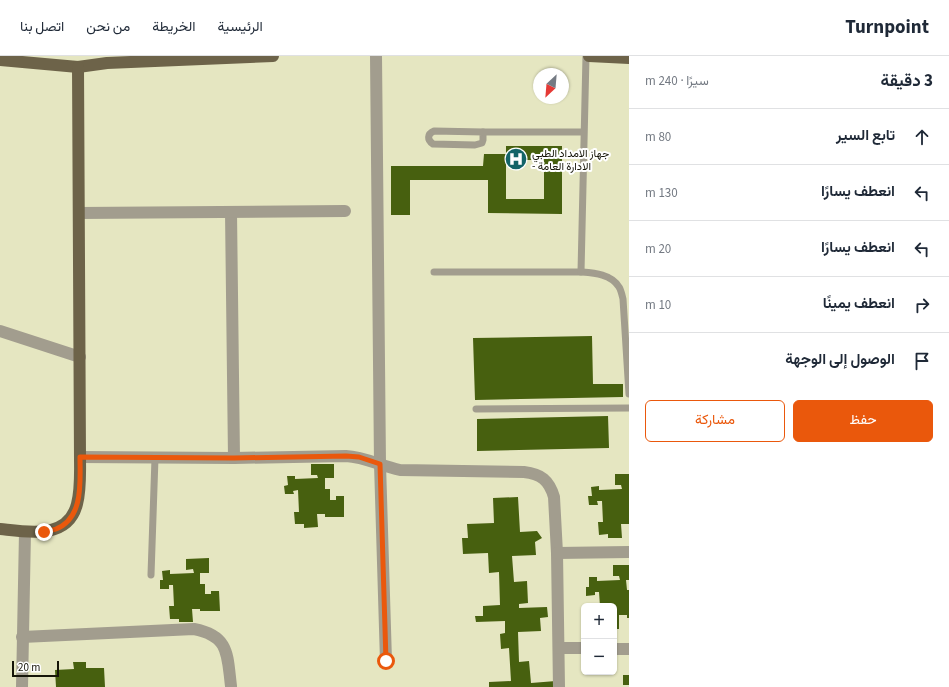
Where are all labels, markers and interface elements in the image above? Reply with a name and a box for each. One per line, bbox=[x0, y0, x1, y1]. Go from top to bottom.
text: Turnpoint bbox=[845, 14, 929, 41]
text: اتصل بنا bbox=[20, 17, 64, 37]
text: من نحن bbox=[86, 17, 130, 37]
text: الخريطة bbox=[152, 17, 196, 37]
text: الرئيسية bbox=[218, 17, 263, 37]
north arrow bbox=[533, 68, 569, 104]
text: 3 دقيقة bbox=[881, 69, 933, 93]
text: سيرًا · 240 m bbox=[645, 72, 709, 90]
text: تابع السير bbox=[836, 125, 895, 146]
icon: ahead bbox=[911, 126, 933, 148]
text: 80 m bbox=[645, 128, 671, 146]
hospital icon: جهاز الامداد الطبي - الادارة العامة bbox=[503, 146, 529, 172]
place label: جهاز الامداد الطبي - الادارة العامة bbox=[532, 146, 609, 174]
text: انعطف يسارًا bbox=[821, 181, 895, 202]
icon: left bbox=[911, 182, 933, 204]
text: 130 m bbox=[645, 184, 678, 202]
text: انعطف يسارًا bbox=[821, 237, 895, 258]
icon: left bbox=[911, 238, 933, 260]
text: 20 m bbox=[645, 240, 671, 258]
text: انعطف يمينًا bbox=[823, 293, 895, 314]
icon: right bbox=[911, 294, 933, 316]
text: 10 m bbox=[645, 296, 671, 314]
text: الوصول إلى الوجهة bbox=[785, 349, 895, 370]
icon: arrive bbox=[911, 350, 933, 372]
button: مشاركة bbox=[645, 400, 785, 442]
button: حفظ bbox=[793, 400, 933, 442]
route end bbox=[35, 523, 53, 541]
map controls bbox=[581, 603, 617, 675]
button: + bbox=[581, 603, 617, 639]
button: − bbox=[581, 639, 617, 675]
route start bbox=[377, 652, 395, 670]
scale bar bbox=[12, 659, 59, 678]
text: 20 m bbox=[18, 660, 40, 675]

